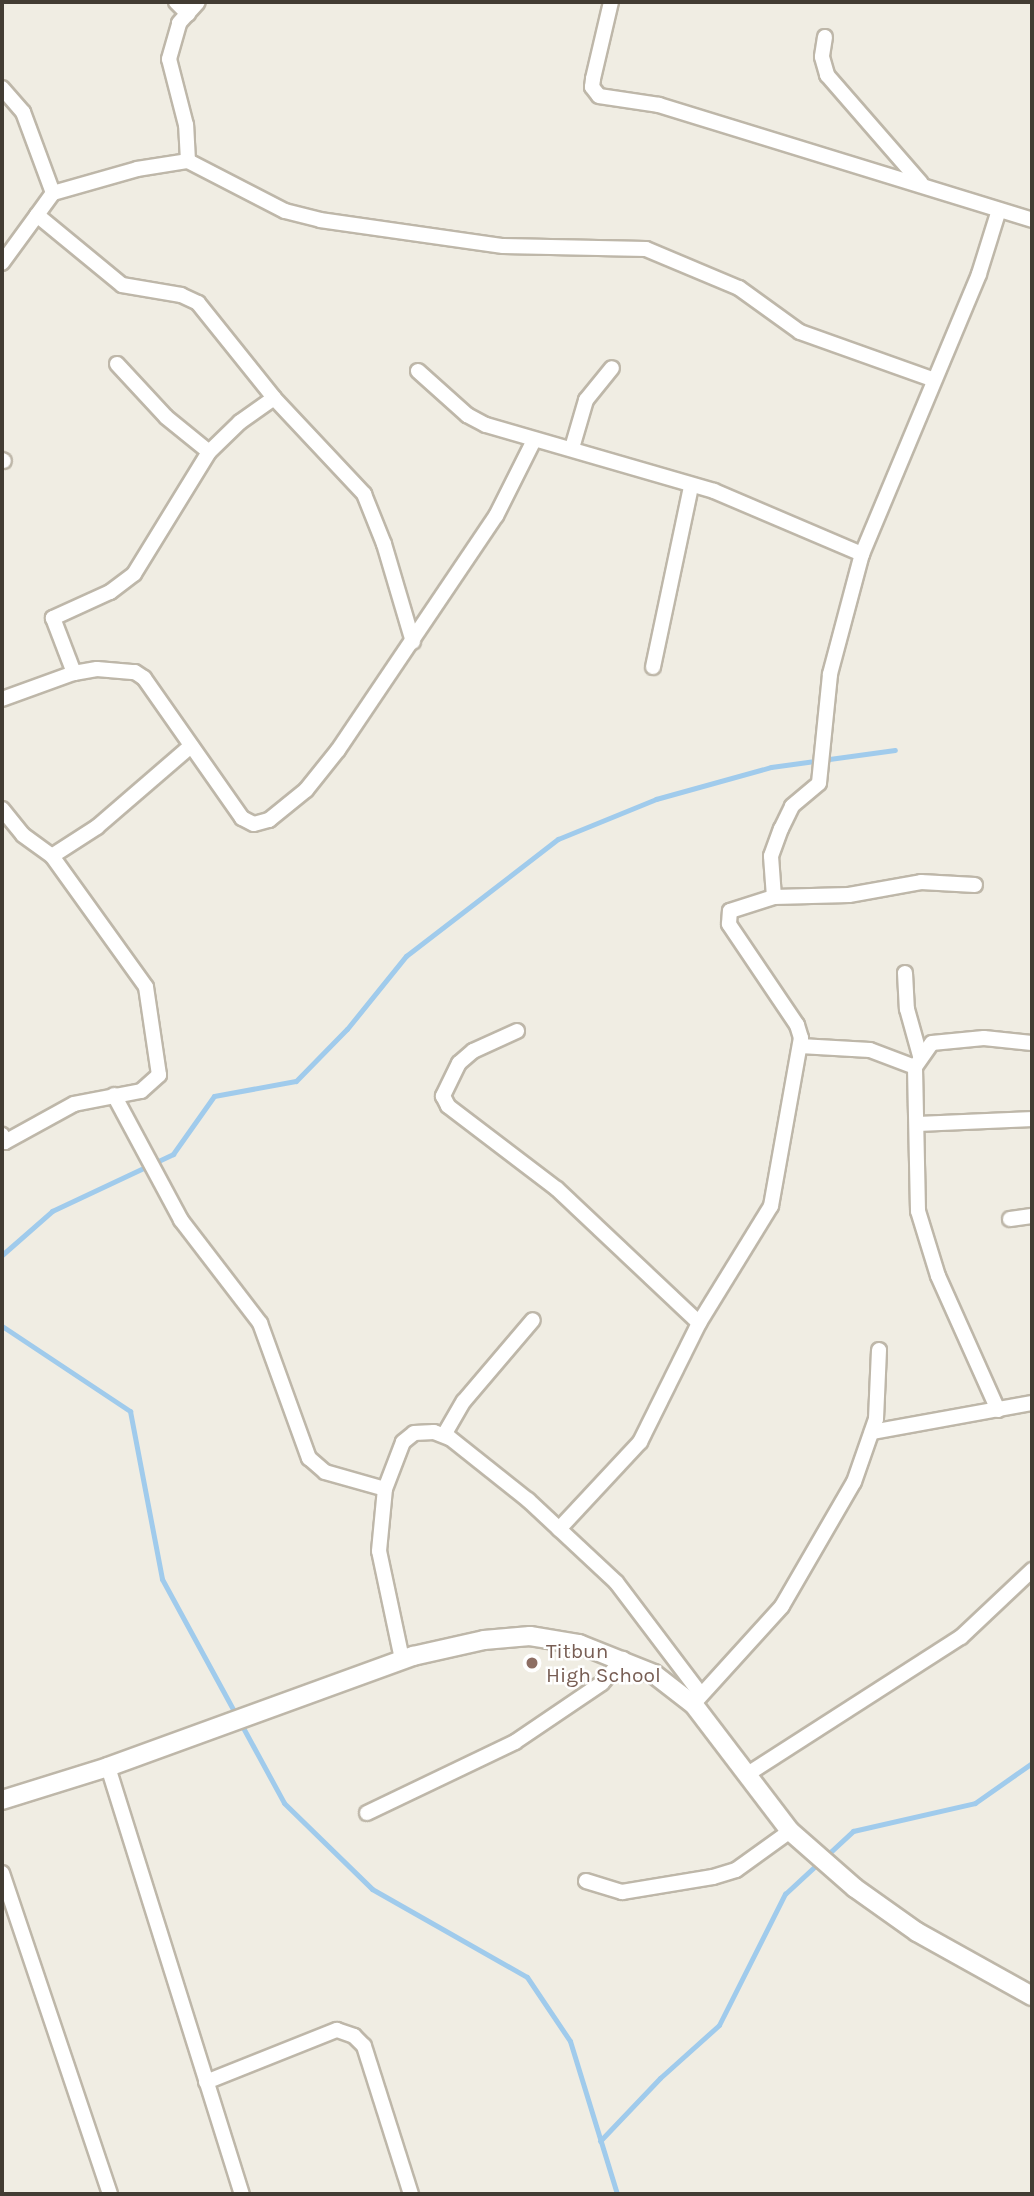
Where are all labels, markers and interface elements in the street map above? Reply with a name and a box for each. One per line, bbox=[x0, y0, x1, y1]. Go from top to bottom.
place label: Titbun High School bbox=[546, 1638, 661, 1688]
marker: Titbun High School bbox=[524, 1655, 540, 1671]

